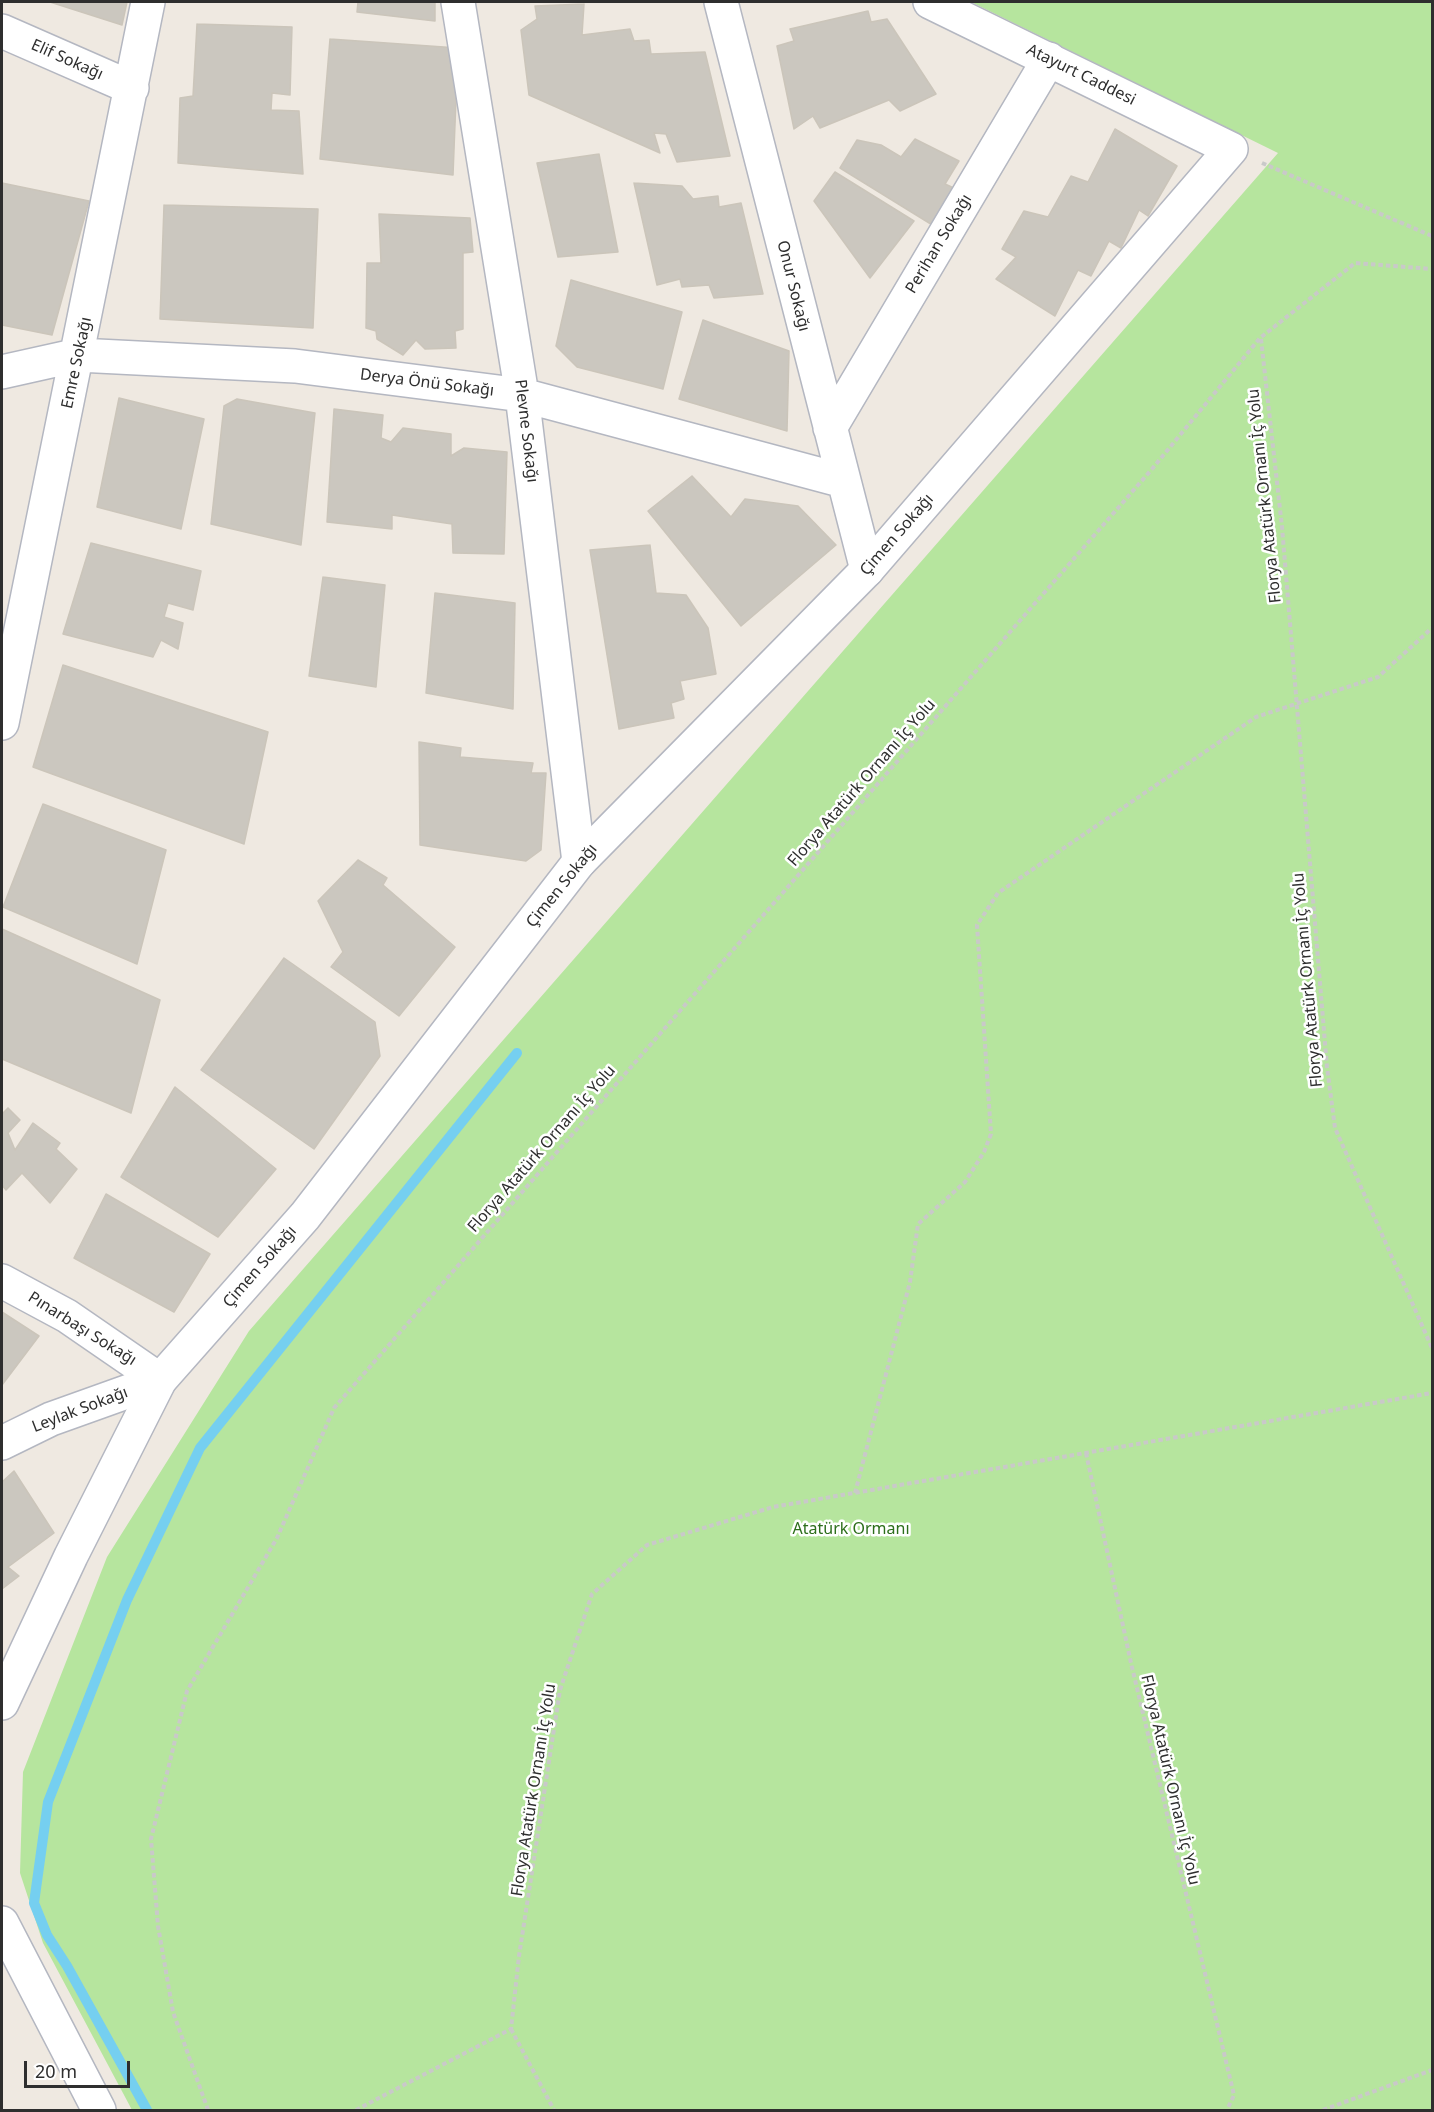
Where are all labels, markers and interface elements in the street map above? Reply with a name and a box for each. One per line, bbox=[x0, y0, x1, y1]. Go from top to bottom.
street label: Elif Sokağı bbox=[28, 36, 106, 84]
street label: Atayurt Caddesi bbox=[1023, 40, 1139, 110]
street label: Perihan Sokağı bbox=[902, 191, 976, 297]
street label: Onur Sokağı bbox=[772, 239, 814, 333]
street label: Emre Sokağı bbox=[58, 315, 96, 411]
street label: Derya Önü Sokağı bbox=[359, 365, 495, 401]
street label: Plevne Sokağı bbox=[510, 378, 542, 484]
street label: Florya Atatürk Ornanı İç Yolu bbox=[1244, 388, 1286, 604]
street label: Çimen Sokağı bbox=[856, 490, 938, 580]
street label: Florya Atatürk Ornanı İç Yolu bbox=[784, 695, 940, 871]
street label: Çimen Sokağı bbox=[522, 840, 602, 932]
street label: Florya Atatürk Ornanı İç Yolu bbox=[1289, 872, 1327, 1088]
street label: Florya Atatürk Ornanı İç Yolu bbox=[464, 1061, 620, 1237]
street label: Çimen Sokağı bbox=[219, 1222, 301, 1312]
street label: Pınarbaşı Sokağı bbox=[24, 1288, 140, 1370]
street label: Leylak Sokağı bbox=[29, 1383, 131, 1437]
park label: Atatürk Ormanı bbox=[792, 1519, 910, 1539]
street label: Florya Atatürk Ornanı İç Yolu bbox=[1136, 1673, 1204, 1887]
street label: Florya Atatürk Ornanı İç Yolu bbox=[508, 1682, 560, 1898]
scale bar bbox=[27, 2049, 134, 2087]
text: 20 m bbox=[35, 2059, 77, 2083]

